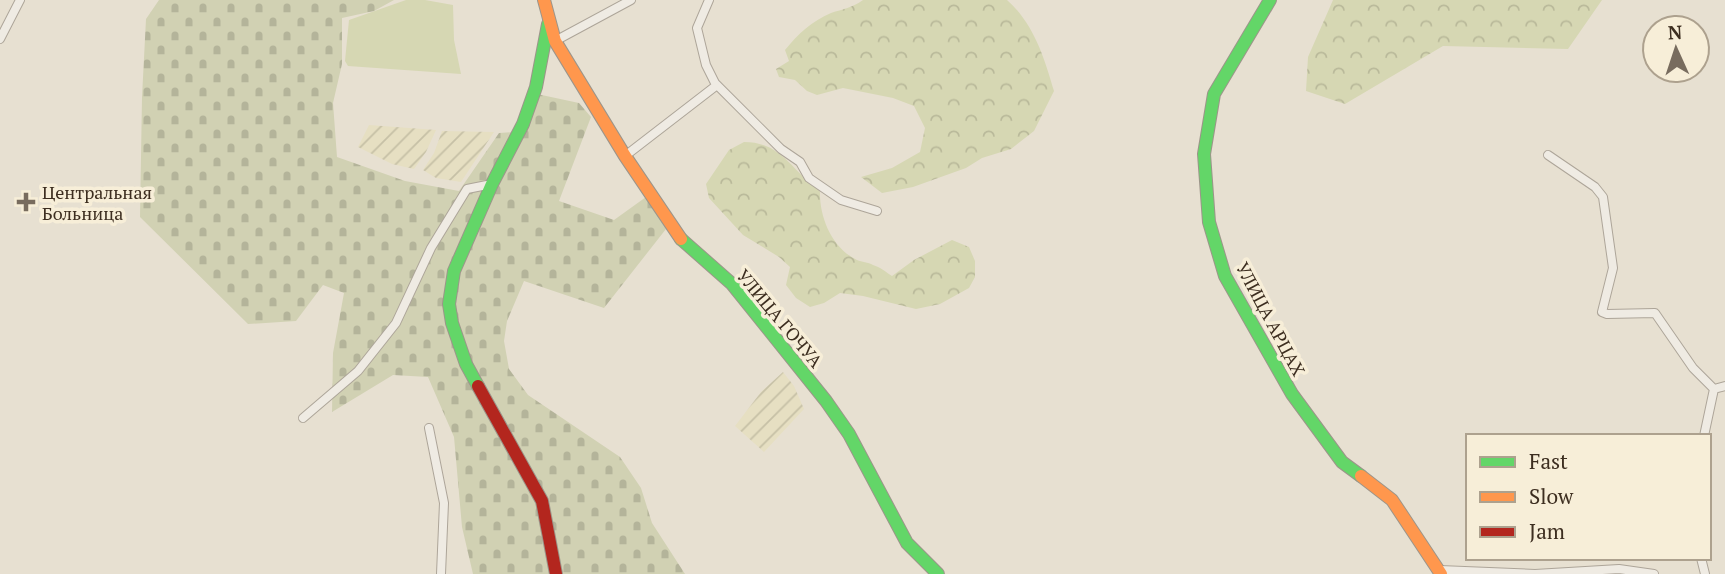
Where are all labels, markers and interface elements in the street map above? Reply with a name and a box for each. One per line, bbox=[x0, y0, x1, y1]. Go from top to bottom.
north arrow bbox=[1641, 14, 1711, 84]
text: N bbox=[1667, 19, 1684, 44]
place label: Центральная Больница bbox=[42, 180, 152, 225]
marker: Центральная Больница bbox=[16, 192, 36, 212]
street label: УЛИЦА АРЦАХ bbox=[1231, 258, 1311, 380]
street label: УЛИЦА ГОЧУА bbox=[732, 264, 829, 373]
legend bbox=[1466, 434, 1711, 560]
text: Fast bbox=[1529, 447, 1568, 475]
text: Slow bbox=[1529, 482, 1574, 510]
text: Jam bbox=[1529, 517, 1565, 545]

